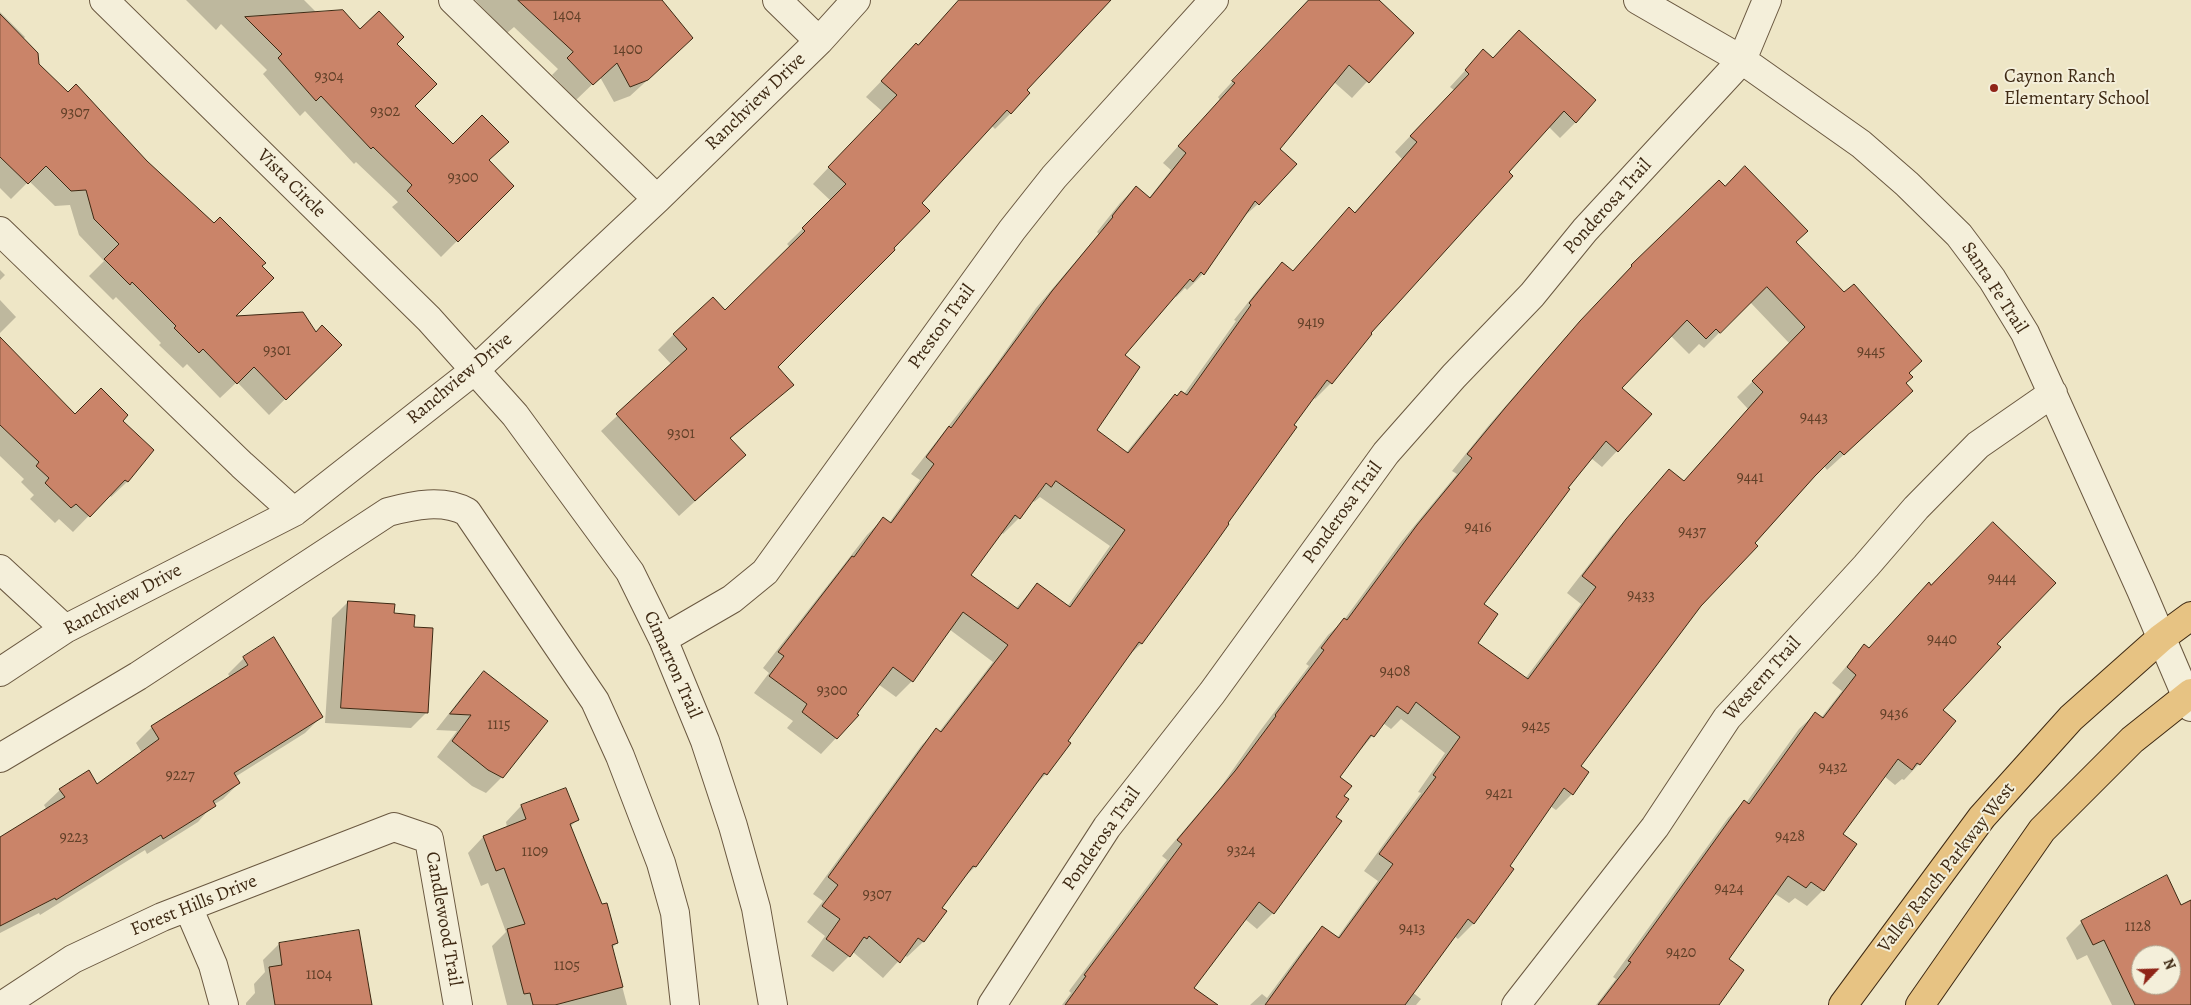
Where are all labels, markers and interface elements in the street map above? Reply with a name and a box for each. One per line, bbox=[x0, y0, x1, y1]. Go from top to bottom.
house number: 1404 bbox=[553, 6, 581, 26]
house number: 1400 bbox=[613, 40, 643, 60]
street label: Ranchview Drive bbox=[701, 48, 811, 156]
place label: Caynon Ranch Elementary School bbox=[2004, 66, 2149, 110]
house number: 9304 bbox=[314, 67, 344, 87]
marker: Caynon Ranch Elementary School bbox=[1988, 82, 2000, 94]
house number: 9302 bbox=[370, 102, 400, 122]
house number: 9307 bbox=[60, 103, 90, 123]
street label: Vista Circle bbox=[252, 145, 330, 223]
street label: Ponderosa Trail bbox=[1559, 155, 1657, 259]
house number: 9300 bbox=[448, 168, 478, 188]
street label: Santa Fe Trail bbox=[1956, 238, 2032, 338]
street label: Preston Trail bbox=[904, 280, 980, 374]
house number: 9419 bbox=[1297, 313, 1325, 333]
street label: Ranchview Drive bbox=[403, 328, 517, 430]
house number: 9301 bbox=[263, 341, 291, 361]
house number: 9445 bbox=[1857, 342, 1885, 362]
house number: 9443 bbox=[1800, 408, 1828, 428]
house number: 9301 bbox=[667, 424, 695, 444]
street label: Ponderosa Trail bbox=[1298, 457, 1388, 569]
house number: 9441 bbox=[1736, 468, 1764, 488]
house number: 9416 bbox=[1464, 518, 1492, 538]
house number: 9437 bbox=[1678, 522, 1706, 542]
street label: Ranchview Drive bbox=[60, 559, 186, 641]
house number: 9444 bbox=[1987, 569, 2017, 589]
house number: 9433 bbox=[1627, 586, 1655, 606]
street label: Cimarron Trail bbox=[638, 608, 706, 722]
house number: 9440 bbox=[1927, 630, 1957, 650]
street label: Western Trail bbox=[1720, 633, 1806, 725]
house number: 9408 bbox=[1380, 662, 1410, 682]
house number: 9300 bbox=[817, 681, 847, 701]
house number: 9436 bbox=[1880, 704, 1908, 724]
house number: 1115 bbox=[487, 715, 511, 735]
house number: 9425 bbox=[1521, 717, 1551, 737]
house number: 9432 bbox=[1819, 758, 1847, 778]
house number: 9227 bbox=[165, 766, 195, 786]
street label: Valley Ranch Parkway West bbox=[1873, 778, 2021, 958]
street label: Ponderosa Trail bbox=[1058, 783, 1146, 895]
house number: 9421 bbox=[1485, 784, 1513, 804]
house number: 9428 bbox=[1775, 827, 1805, 847]
house number: 9223 bbox=[59, 828, 89, 848]
house number: 9324 bbox=[1227, 841, 1255, 861]
house number: 1109 bbox=[522, 842, 548, 862]
street label: Candlewood Trail bbox=[420, 850, 466, 988]
street label: Forest Hills Drive bbox=[127, 870, 261, 942]
house number: 9424 bbox=[1714, 879, 1744, 899]
house number: 9307 bbox=[862, 885, 892, 905]
house number: 1128 bbox=[2125, 917, 2151, 937]
house number: 9413 bbox=[1399, 919, 1425, 939]
house number: 9420 bbox=[1666, 943, 1696, 963]
north arrow bbox=[2131, 945, 2181, 995]
house number: 1105 bbox=[554, 956, 580, 976]
text: N bbox=[2158, 956, 2180, 973]
house number: 1104 bbox=[306, 965, 332, 985]

